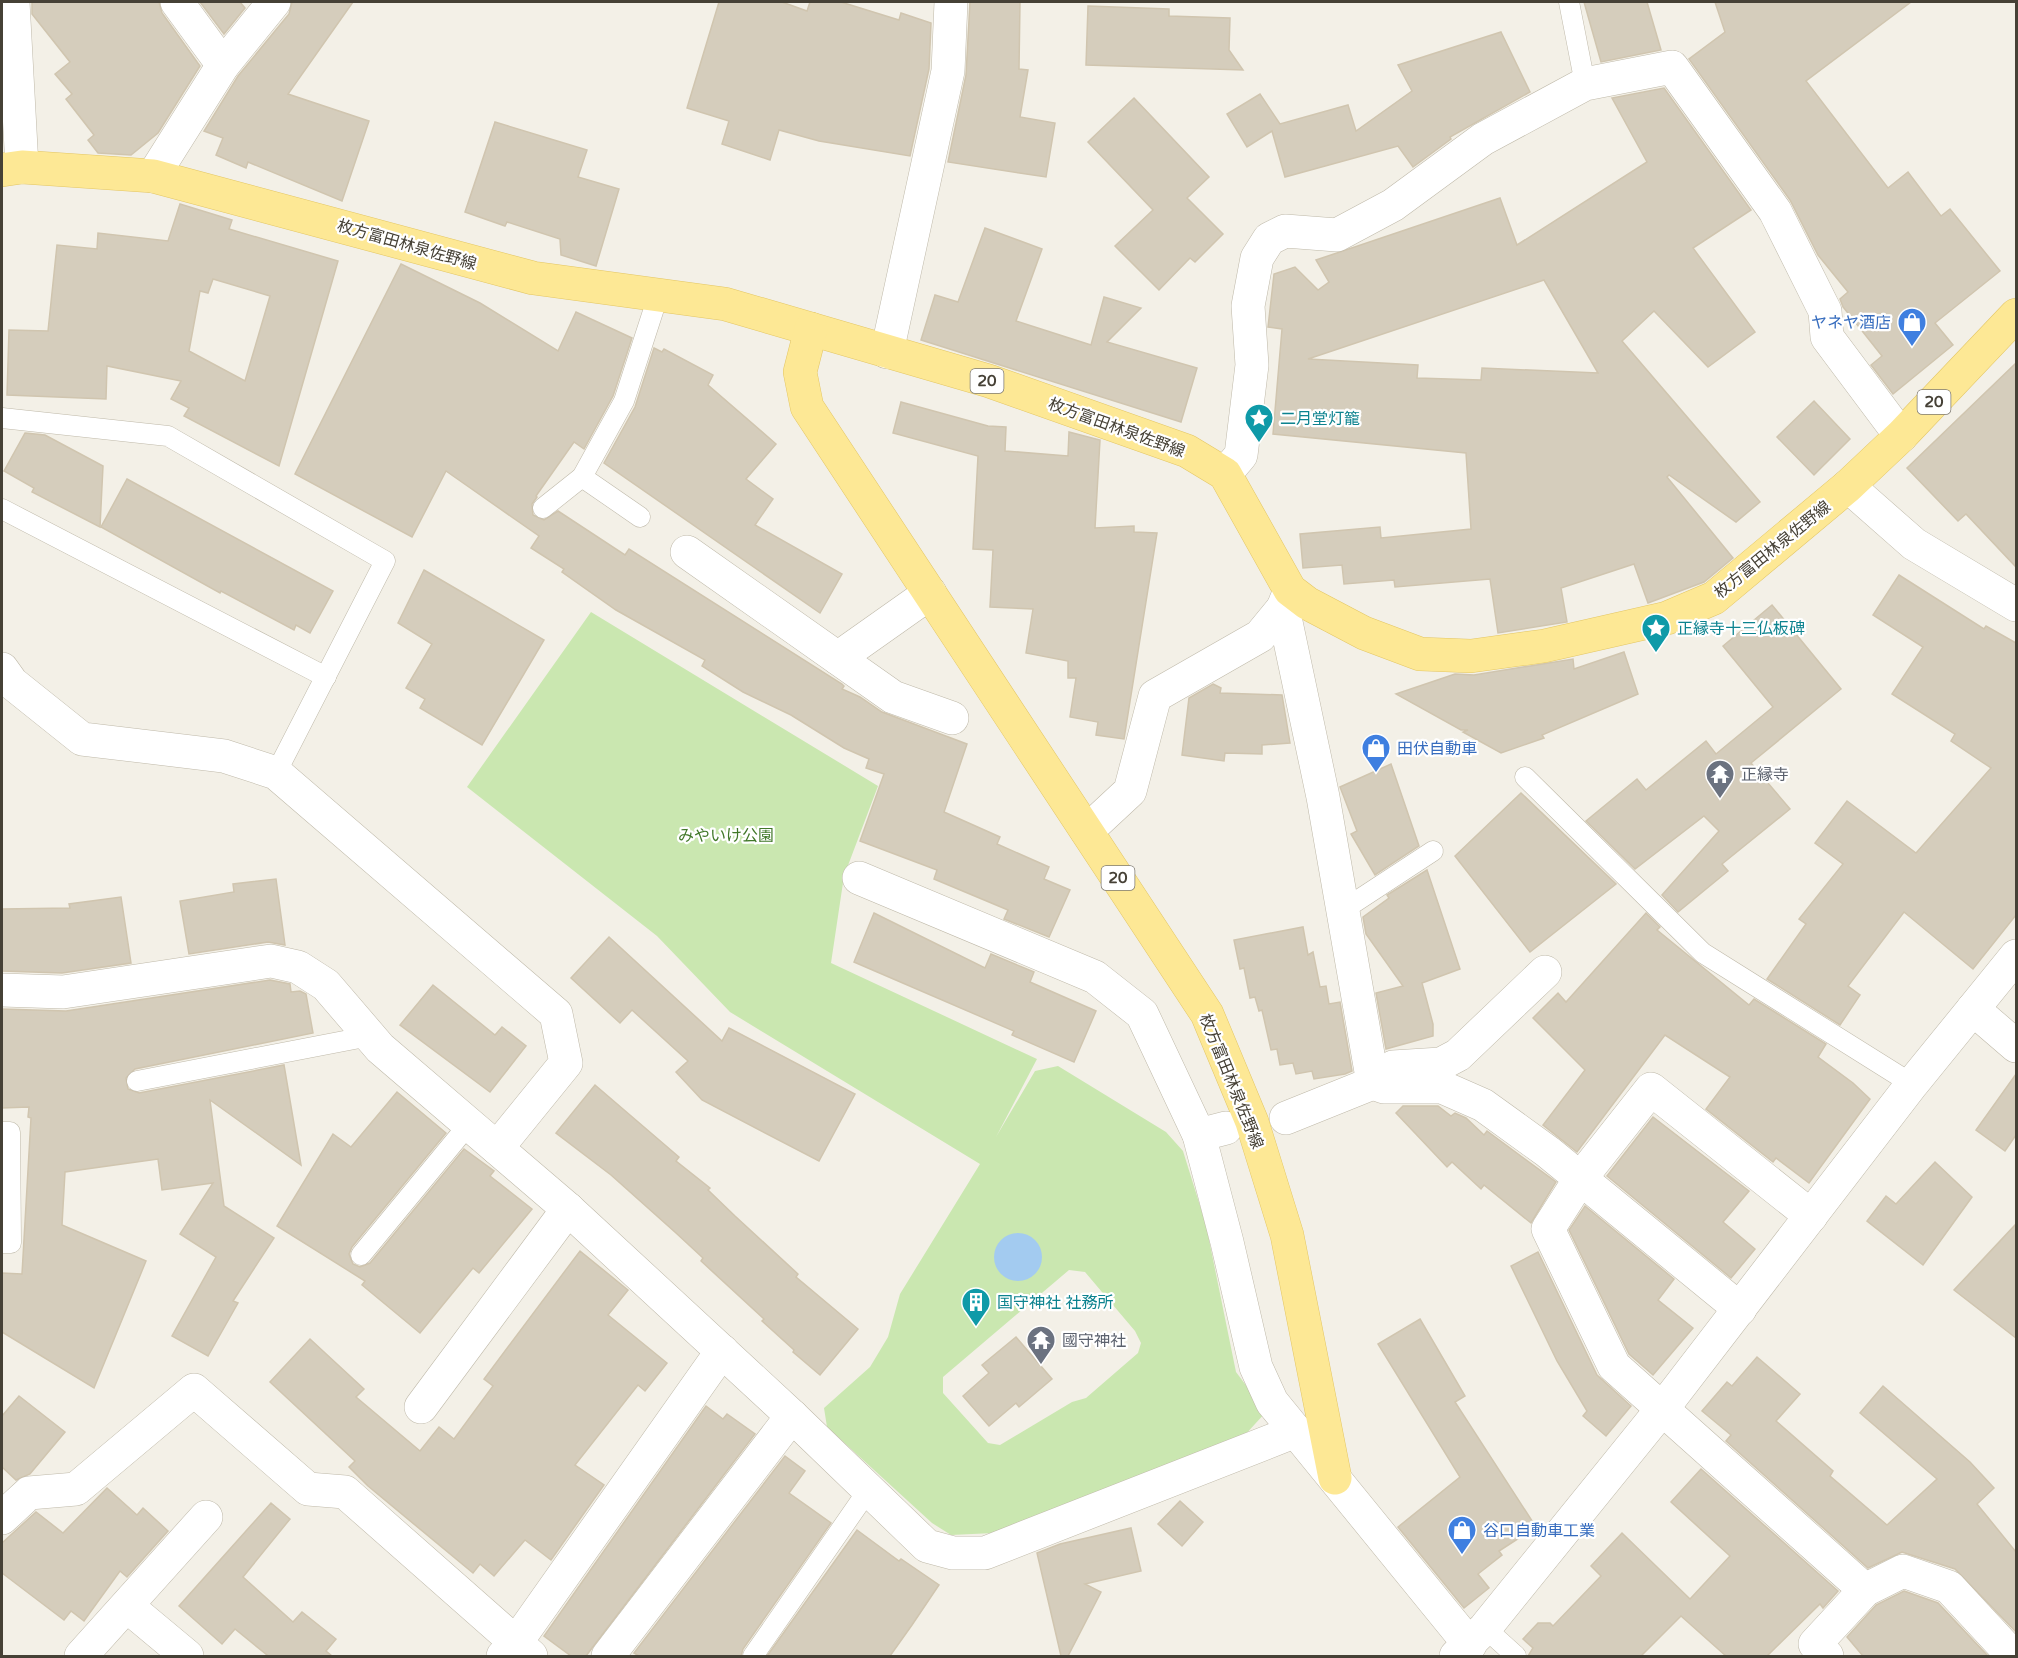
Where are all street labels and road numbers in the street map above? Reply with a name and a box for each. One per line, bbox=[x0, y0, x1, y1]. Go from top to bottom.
street label: 枚方富田林泉佐野線 bbox=[335, 216, 479, 274]
road number: 20 bbox=[970, 369, 1004, 393]
road number: 20 bbox=[1918, 390, 1950, 414]
street label: 枚方富田林泉佐野線 bbox=[1046, 394, 1188, 462]
street label: 枚方富田林泉佐野線 bbox=[1710, 497, 1835, 603]
road number: 20 bbox=[1102, 866, 1134, 890]
street label: 枚方富田林泉佐野線 bbox=[1195, 1011, 1267, 1152]

